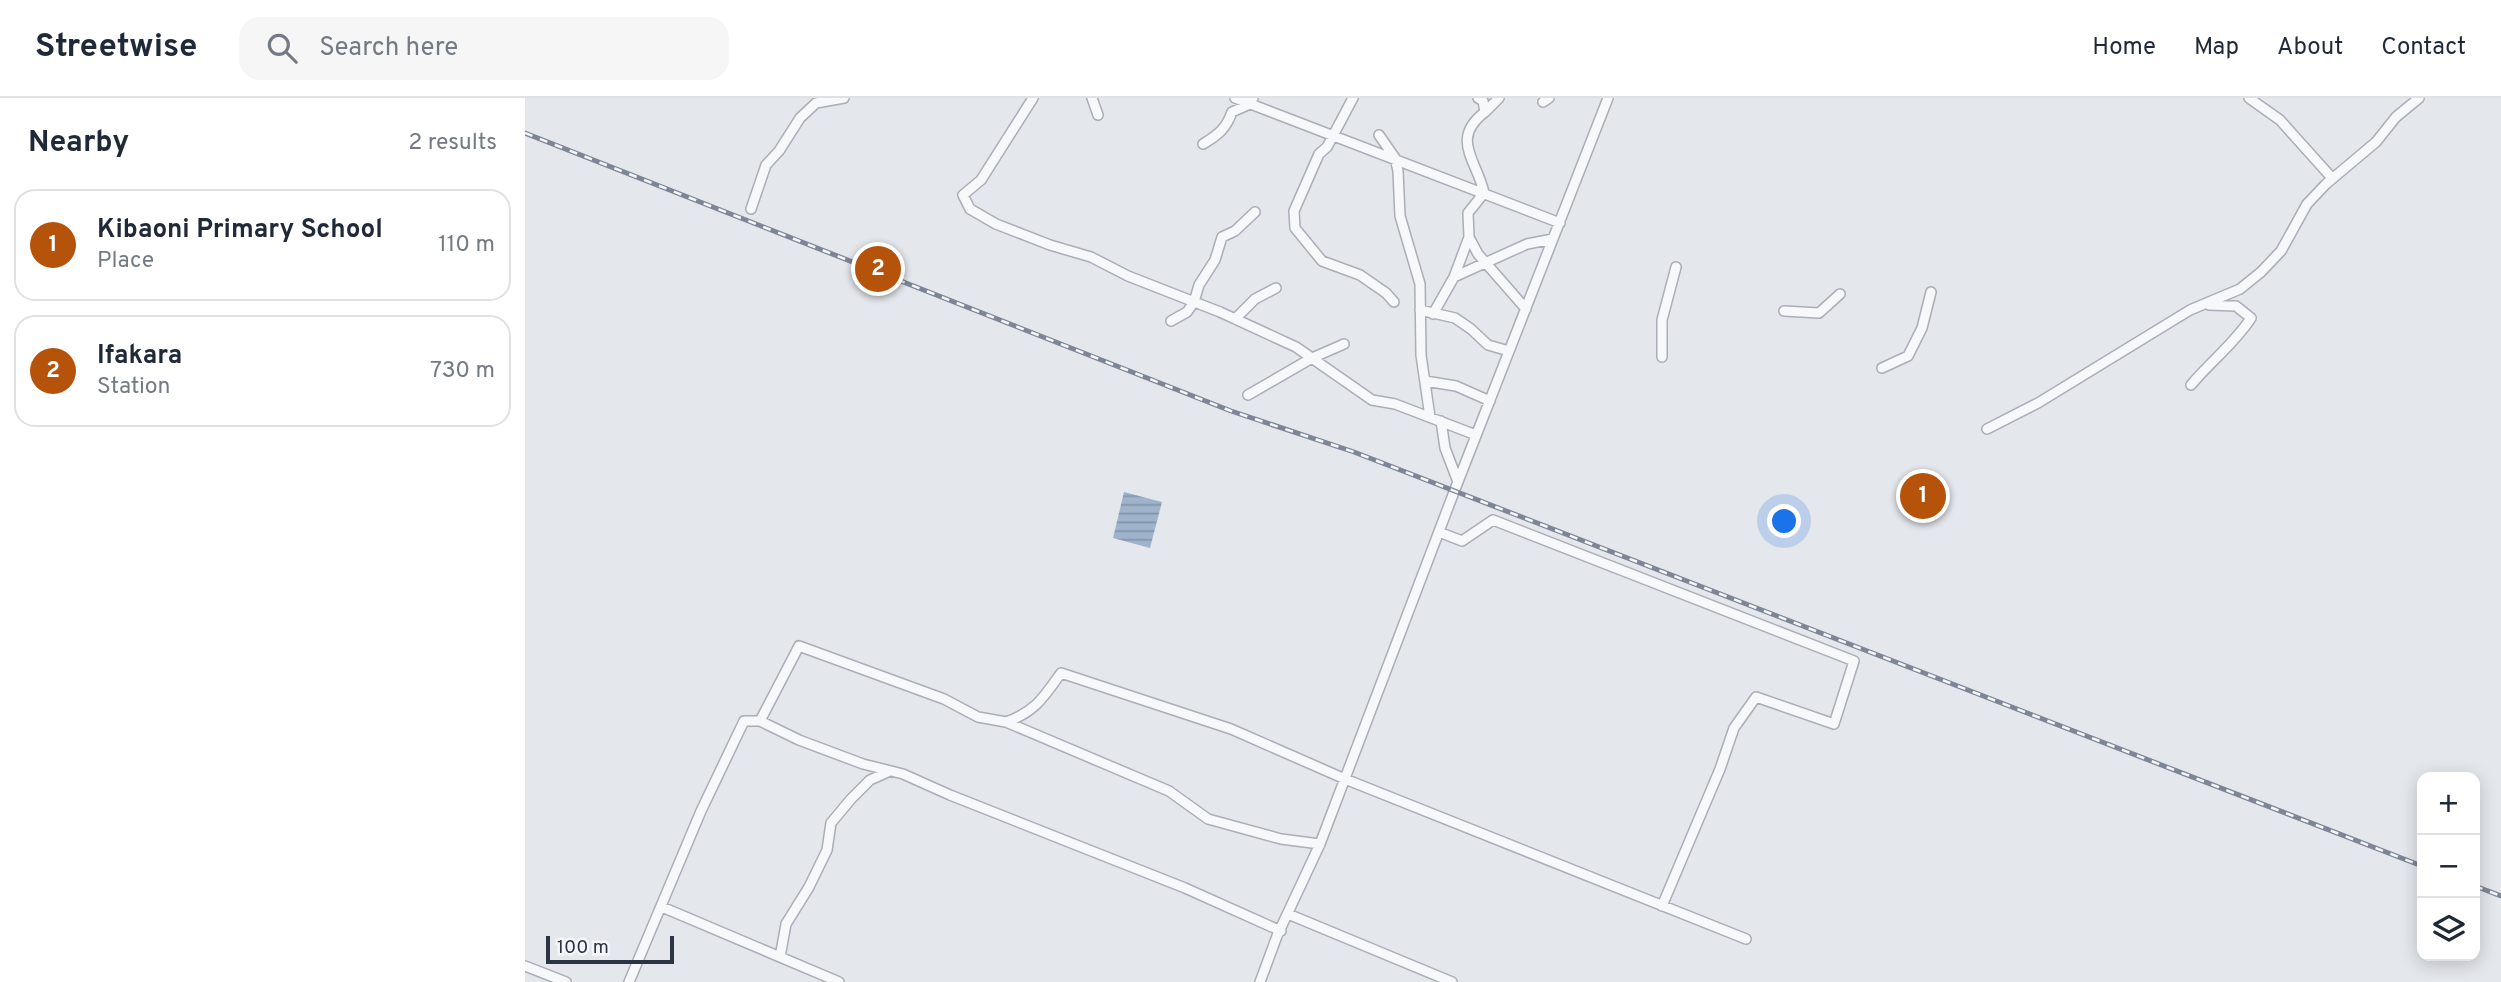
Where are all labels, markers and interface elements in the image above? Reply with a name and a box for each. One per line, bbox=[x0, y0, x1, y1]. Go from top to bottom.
search box bbox=[239, 17, 729, 80]
text: Streetwise bbox=[35, 27, 197, 69]
icon: search bbox=[263, 29, 301, 67]
text: Search here bbox=[319, 32, 458, 65]
text: Home bbox=[2092, 33, 2156, 63]
text: Map bbox=[2194, 33, 2239, 63]
text: About bbox=[2277, 33, 2343, 63]
text: Contact bbox=[2381, 33, 2466, 63]
text: Nearby bbox=[28, 125, 129, 162]
text: 2 results bbox=[408, 129, 497, 158]
text: Kibaoni Primary School bbox=[97, 214, 383, 247]
text: 1 bbox=[48, 231, 58, 260]
text: 110 m bbox=[438, 231, 495, 260]
pin: 2 bbox=[855, 243, 901, 295]
text: Place bbox=[97, 247, 154, 276]
text: Ifakara bbox=[97, 340, 182, 373]
text: 2 bbox=[46, 357, 60, 386]
text: 730 m bbox=[430, 357, 495, 386]
text: Station bbox=[97, 373, 171, 402]
pin: 1 bbox=[1900, 470, 1946, 522]
your location bbox=[1767, 504, 1801, 538]
map controls bbox=[2417, 772, 2480, 961]
button: + bbox=[2417, 772, 2480, 835]
button: − bbox=[2417, 835, 2480, 898]
button: layers bbox=[2417, 898, 2480, 961]
scale bar bbox=[546, 933, 674, 965]
text: 100 m bbox=[557, 936, 609, 960]

